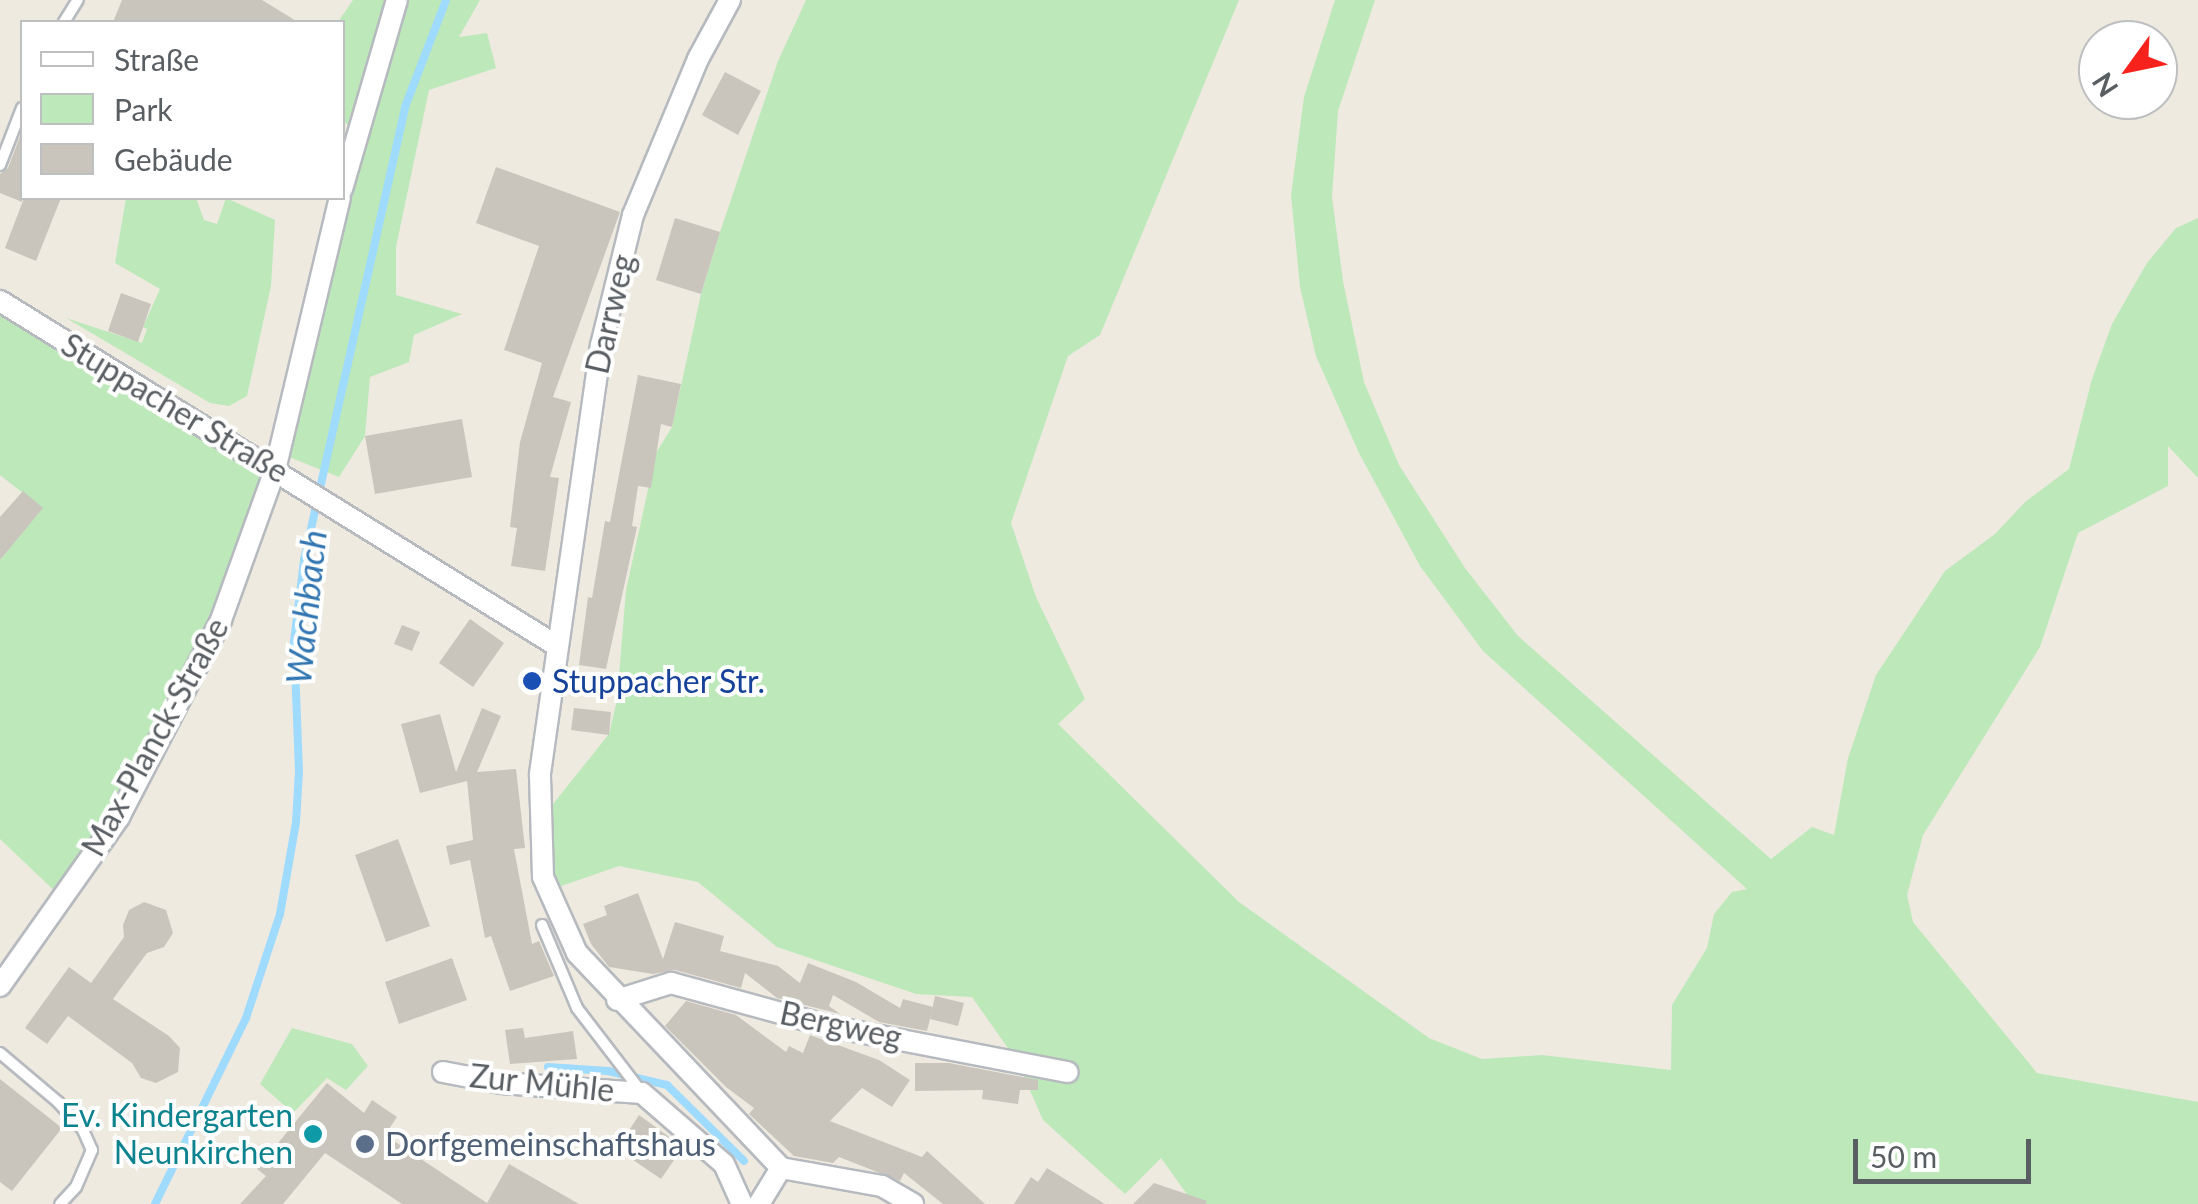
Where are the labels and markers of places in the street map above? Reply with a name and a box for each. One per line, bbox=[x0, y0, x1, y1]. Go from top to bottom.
place label: Stuppacher Str. bbox=[552, 662, 766, 700]
marker: Stuppacher Str. bbox=[521, 670, 543, 692]
place label: Ev. Kindergarten Neunkirchen bbox=[61, 1097, 293, 1172]
marker: Ev. Kindergarten Neunkirchen bbox=[302, 1123, 324, 1145]
place label: Dorfgemeinschaftshaus bbox=[385, 1125, 716, 1163]
marker: Dorfgemeinschaftshaus bbox=[354, 1133, 376, 1155]

